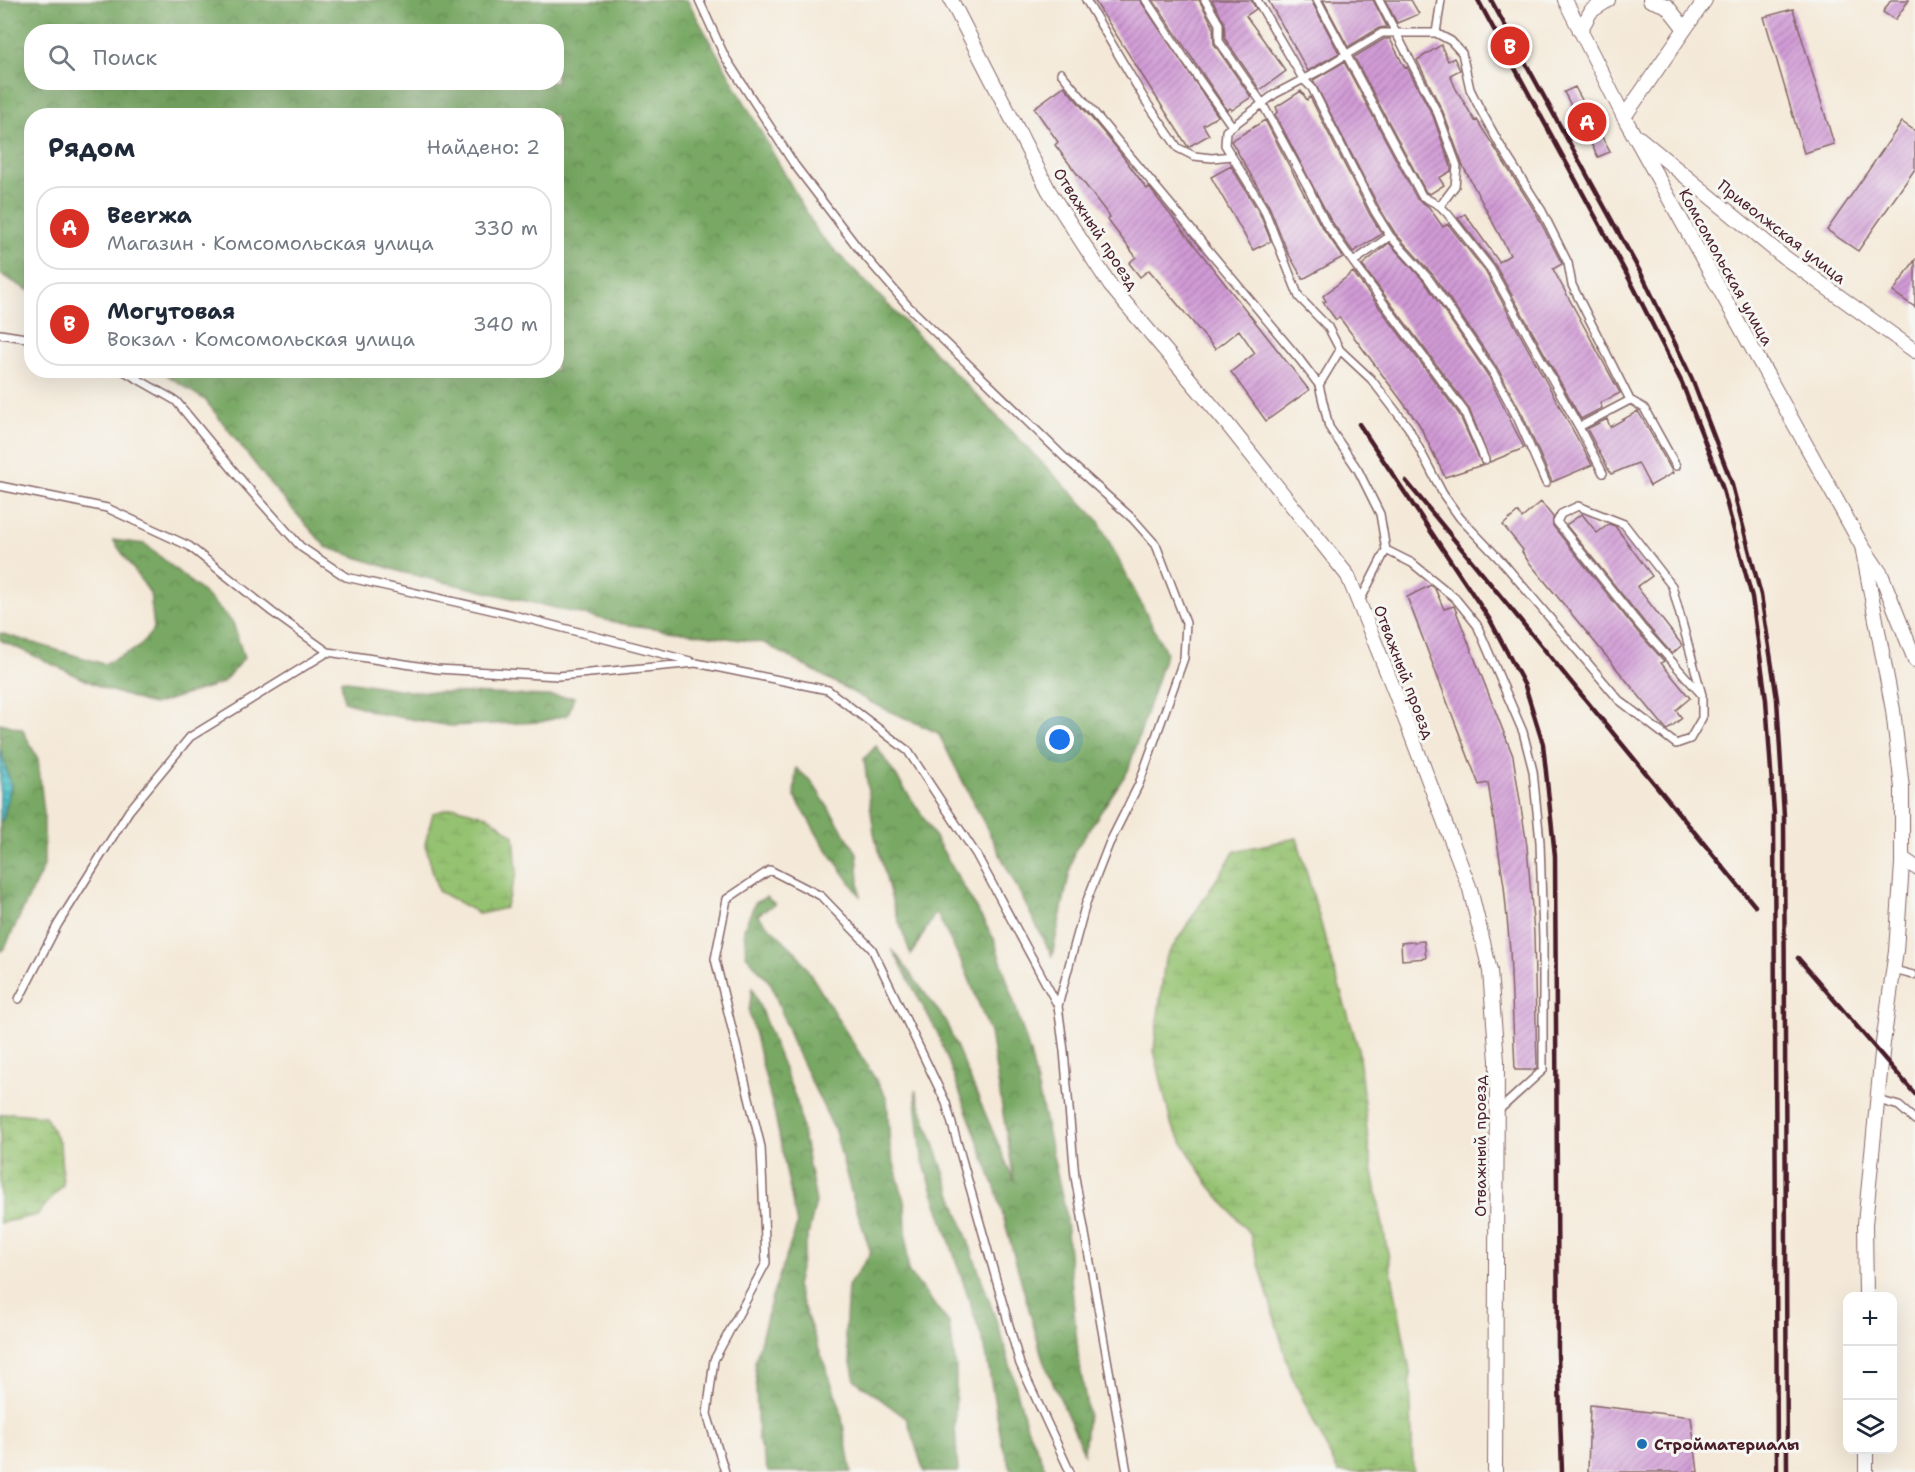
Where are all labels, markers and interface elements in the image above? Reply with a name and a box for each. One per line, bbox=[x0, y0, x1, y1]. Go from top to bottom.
search box bbox=[24, 24, 564, 90]
pin: B bbox=[1490, 24, 1530, 68]
icon: search bbox=[45, 41, 78, 74]
text: Поиск bbox=[93, 43, 157, 72]
pin: A bbox=[1568, 100, 1606, 144]
text: Рядом bbox=[48, 130, 135, 165]
text: Найдено: 2 bbox=[427, 134, 540, 160]
street label: Отважный проезд bbox=[1049, 164, 1143, 294]
street label: Приволжская улица bbox=[1713, 175, 1851, 289]
street label: Комсомольская улица bbox=[1674, 185, 1778, 349]
text: Beerжа bbox=[107, 201, 192, 230]
text: A bbox=[62, 215, 77, 241]
text: 330 m bbox=[474, 215, 538, 241]
text: Магазин · Комсомольская улица bbox=[107, 230, 434, 256]
text: Могутовая bbox=[107, 297, 235, 326]
text: B bbox=[63, 311, 76, 337]
text: 340 m bbox=[473, 311, 538, 337]
text: Вокзал · Комсомольская улица bbox=[107, 326, 415, 352]
street label: Отважный проезд bbox=[1369, 602, 1439, 742]
your location bbox=[1045, 725, 1074, 754]
street label: Отважный проезд bbox=[1470, 1075, 1491, 1217]
map controls bbox=[1843, 1292, 1897, 1454]
button: + bbox=[1843, 1292, 1897, 1346]
button: − bbox=[1843, 1346, 1897, 1400]
button: layers bbox=[1843, 1400, 1897, 1454]
place label: Стройматериалы bbox=[1654, 1434, 1800, 1455]
marker: Стройматериалы bbox=[1635, 1437, 1649, 1451]

